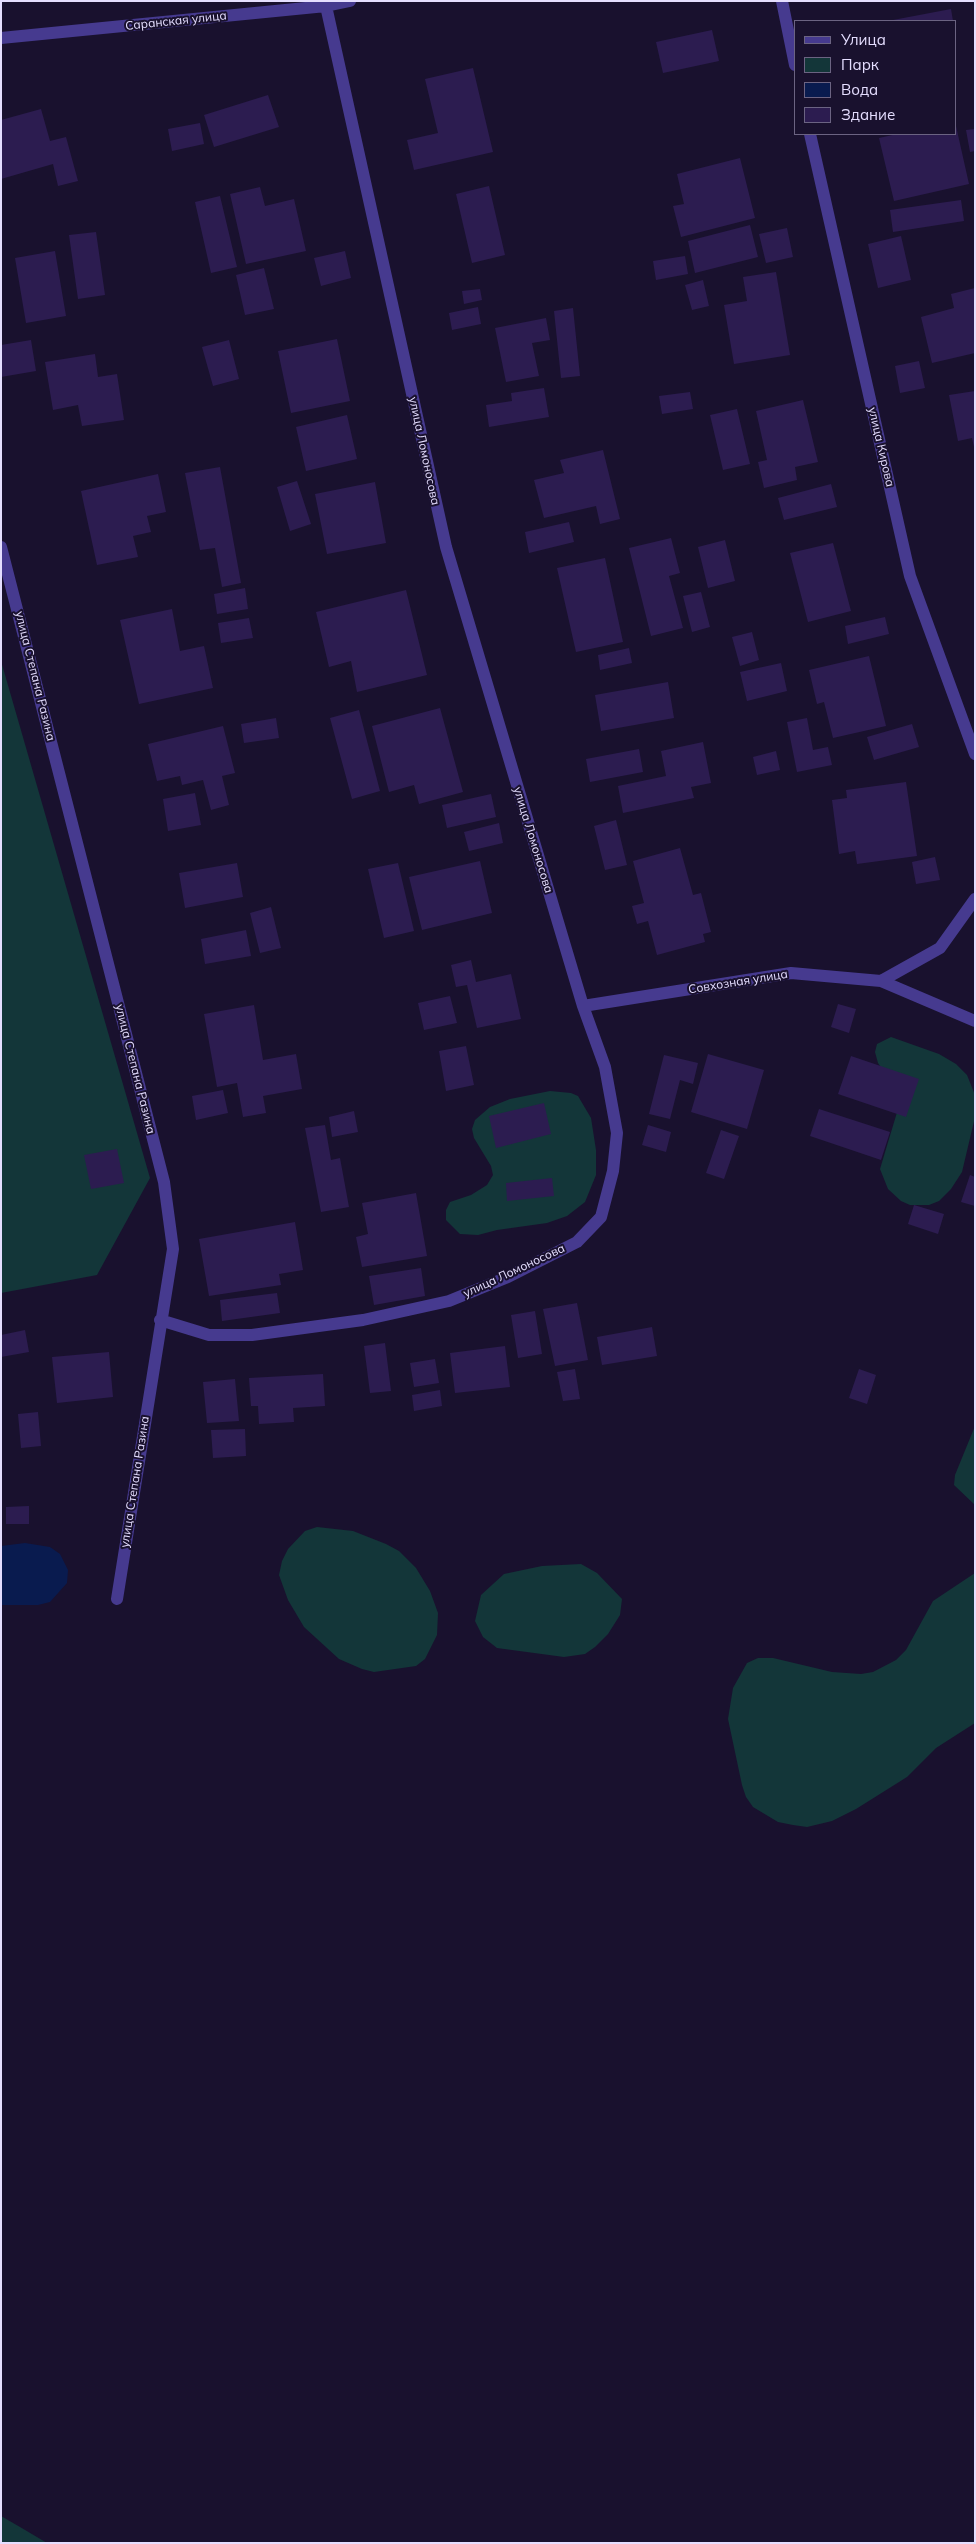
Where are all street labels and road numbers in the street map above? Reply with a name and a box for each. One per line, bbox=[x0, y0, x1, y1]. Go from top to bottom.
street label: Саранская улица bbox=[125, 9, 227, 33]
street label: улица Ломоносова bbox=[405, 395, 443, 507]
street label: улица Кирова bbox=[865, 406, 897, 488]
street label: улица Степана Разина bbox=[12, 610, 58, 742]
street label: улица Ломоносова bbox=[510, 785, 556, 895]
street label: Совхозная улица bbox=[687, 967, 789, 997]
street label: улица Степана Разина bbox=[112, 1003, 158, 1135]
street label: улица Ломоносова bbox=[461, 1241, 567, 1301]
street label: улица Степана Разина bbox=[117, 1415, 153, 1549]

